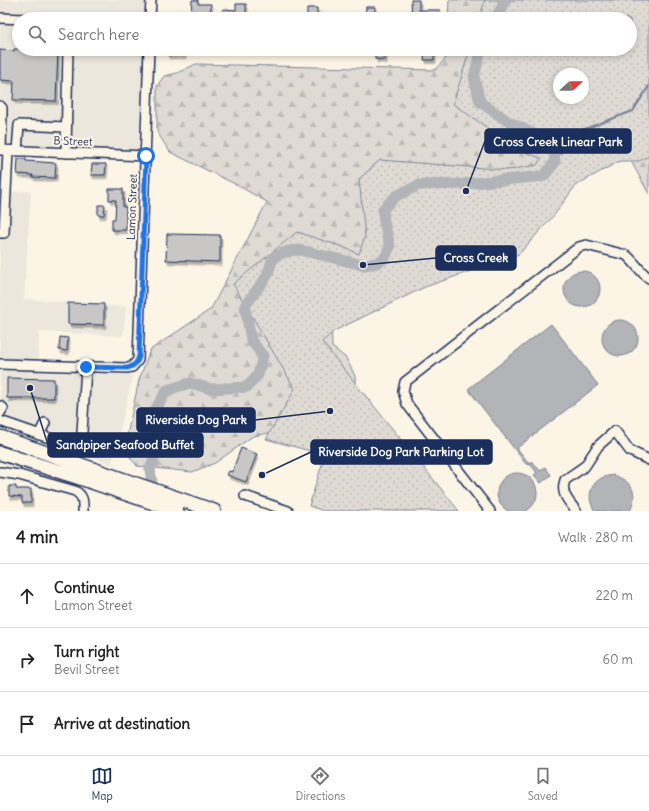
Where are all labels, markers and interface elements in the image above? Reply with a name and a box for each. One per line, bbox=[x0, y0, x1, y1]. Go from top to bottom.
search box bbox=[12, 12, 637, 56]
icon: search bbox=[26, 23, 48, 45]
text: Search here bbox=[58, 25, 139, 44]
north arrow bbox=[553, 68, 589, 104]
callout: Cross Creek Linear Park bbox=[485, 129, 631, 153]
street label: B Street bbox=[53, 133, 93, 149]
text: Cross Creek Linear Park bbox=[493, 134, 623, 149]
route start bbox=[137, 147, 155, 165]
street label: Lamon Street bbox=[124, 173, 140, 240]
callout: Cross Creek bbox=[436, 246, 516, 270]
text: Cross Creek bbox=[444, 250, 508, 265]
route end bbox=[77, 358, 95, 376]
callout: Riverside Dog Park bbox=[137, 408, 255, 432]
text: Riverside Dog Park bbox=[145, 412, 247, 428]
callout: Sandpiper Seafood Buffet bbox=[48, 433, 203, 457]
text: Sandpiper Seafood Buffet bbox=[56, 437, 195, 453]
callout: Riverside Dog Park Parking Lot bbox=[311, 440, 492, 464]
text: Riverside Dog Park Parking Lot bbox=[318, 444, 485, 460]
text: 4 min bbox=[16, 526, 58, 548]
text: Walk · 280 m bbox=[558, 529, 633, 546]
text: Continue bbox=[54, 578, 115, 597]
icon: ahead bbox=[16, 585, 38, 607]
text: 220 m bbox=[596, 587, 633, 604]
text: Lamon Street bbox=[54, 597, 132, 614]
text: Turn right bbox=[54, 642, 119, 661]
icon: right bbox=[16, 649, 38, 671]
text: 60 m bbox=[602, 651, 633, 668]
text: Bevil Street bbox=[54, 661, 119, 678]
icon: arrive bbox=[16, 713, 38, 735]
text: Arrive at destination bbox=[54, 714, 190, 733]
tab: Map bbox=[91, 765, 113, 803]
tab: Directions bbox=[296, 765, 345, 803]
tab: Saved bbox=[528, 765, 558, 803]

